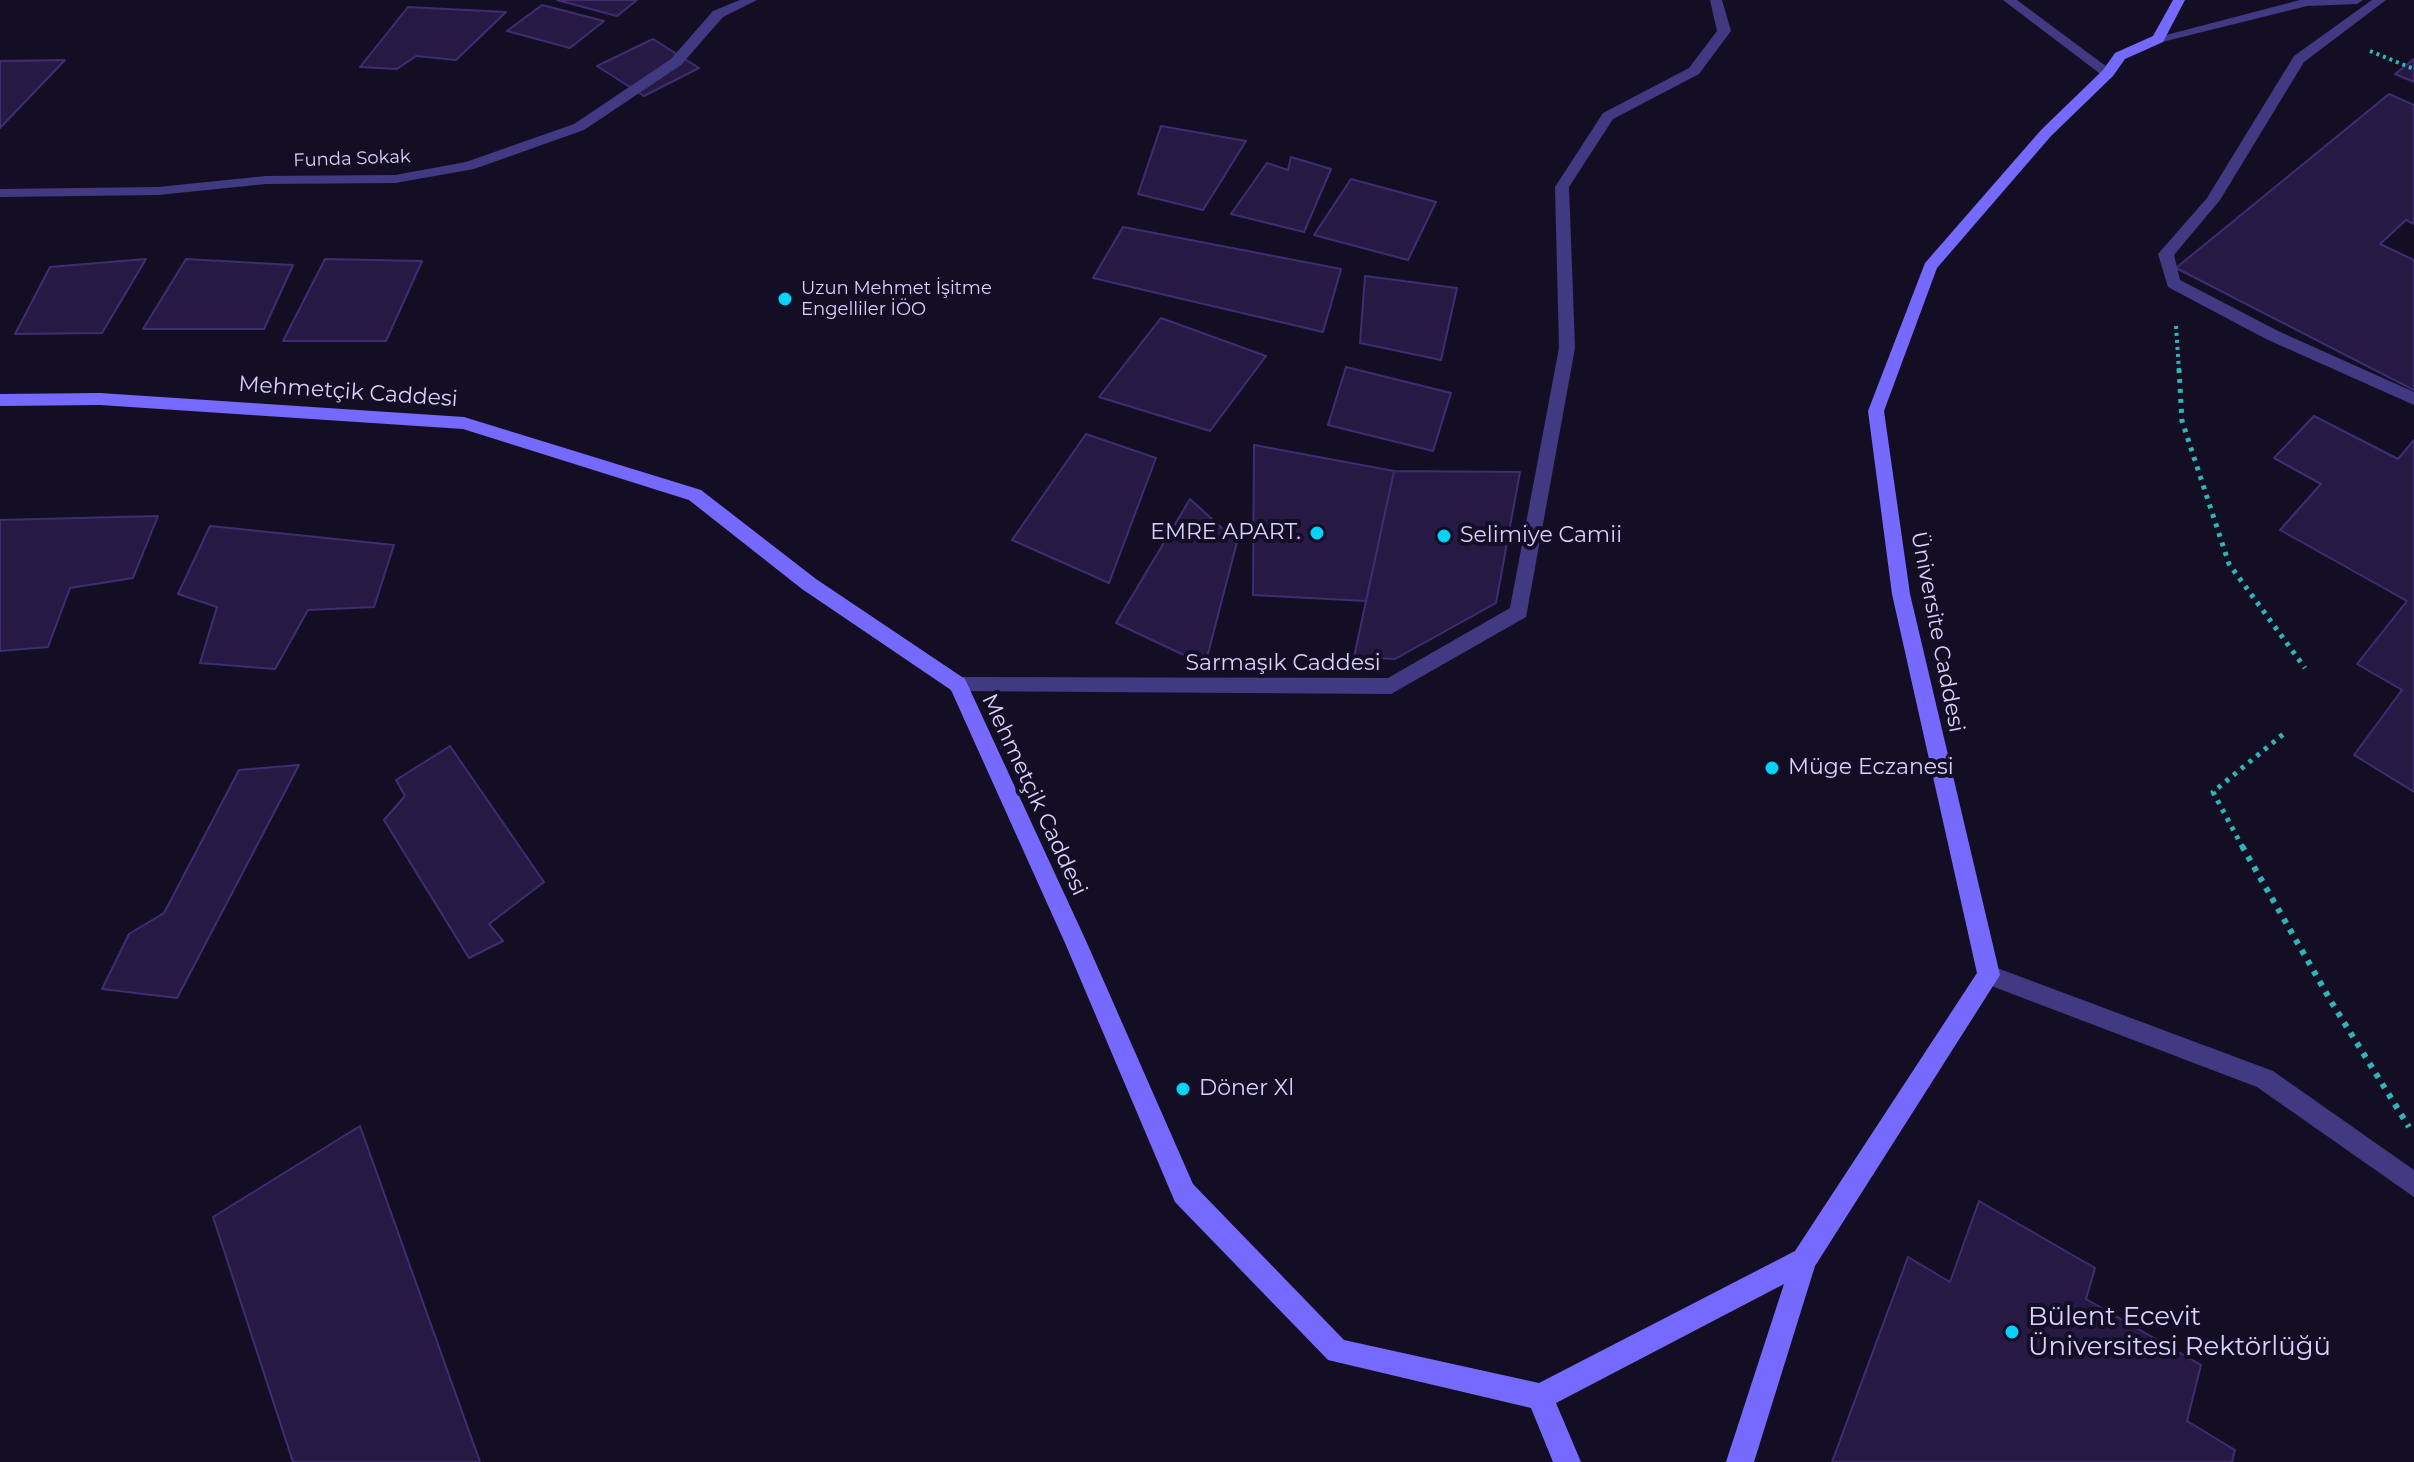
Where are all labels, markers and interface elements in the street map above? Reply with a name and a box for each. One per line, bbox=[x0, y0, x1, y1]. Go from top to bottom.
street label: Funda Sokak bbox=[293, 146, 411, 172]
place label: Uzun Mehmet İşitme Engelliler İÖO bbox=[801, 278, 992, 320]
marker: Uzun Mehmet İşitme Engelliler İÖO bbox=[776, 290, 794, 308]
street label: Mehmetçik Caddesi bbox=[238, 371, 458, 413]
place label: EMRE APART. bbox=[1150, 520, 1301, 546]
place label: Selimiye Camii bbox=[1460, 523, 1622, 549]
marker: EMRE APART. bbox=[1308, 524, 1326, 542]
marker: Selimiye Camii bbox=[1435, 527, 1453, 545]
street label: Üniversite Caddesi bbox=[1905, 529, 1969, 735]
street label: Sarmaşık Caddesi bbox=[1185, 651, 1381, 677]
street label: Mehmetçik Caddesi bbox=[976, 690, 1092, 900]
place label: Müge Eczanesi bbox=[1788, 755, 1954, 781]
marker: Müge Eczanesi bbox=[1763, 759, 1781, 777]
place label: Döner Xl bbox=[1199, 1076, 1294, 1102]
marker: Döner Xl bbox=[1174, 1080, 1192, 1098]
place label: Bülent Ecevit Üniversitesi Rektörlüğü bbox=[2028, 1301, 2331, 1362]
marker: Bülent Ecevit Üniversitesi Rektörlüğü bbox=[2003, 1323, 2021, 1341]

